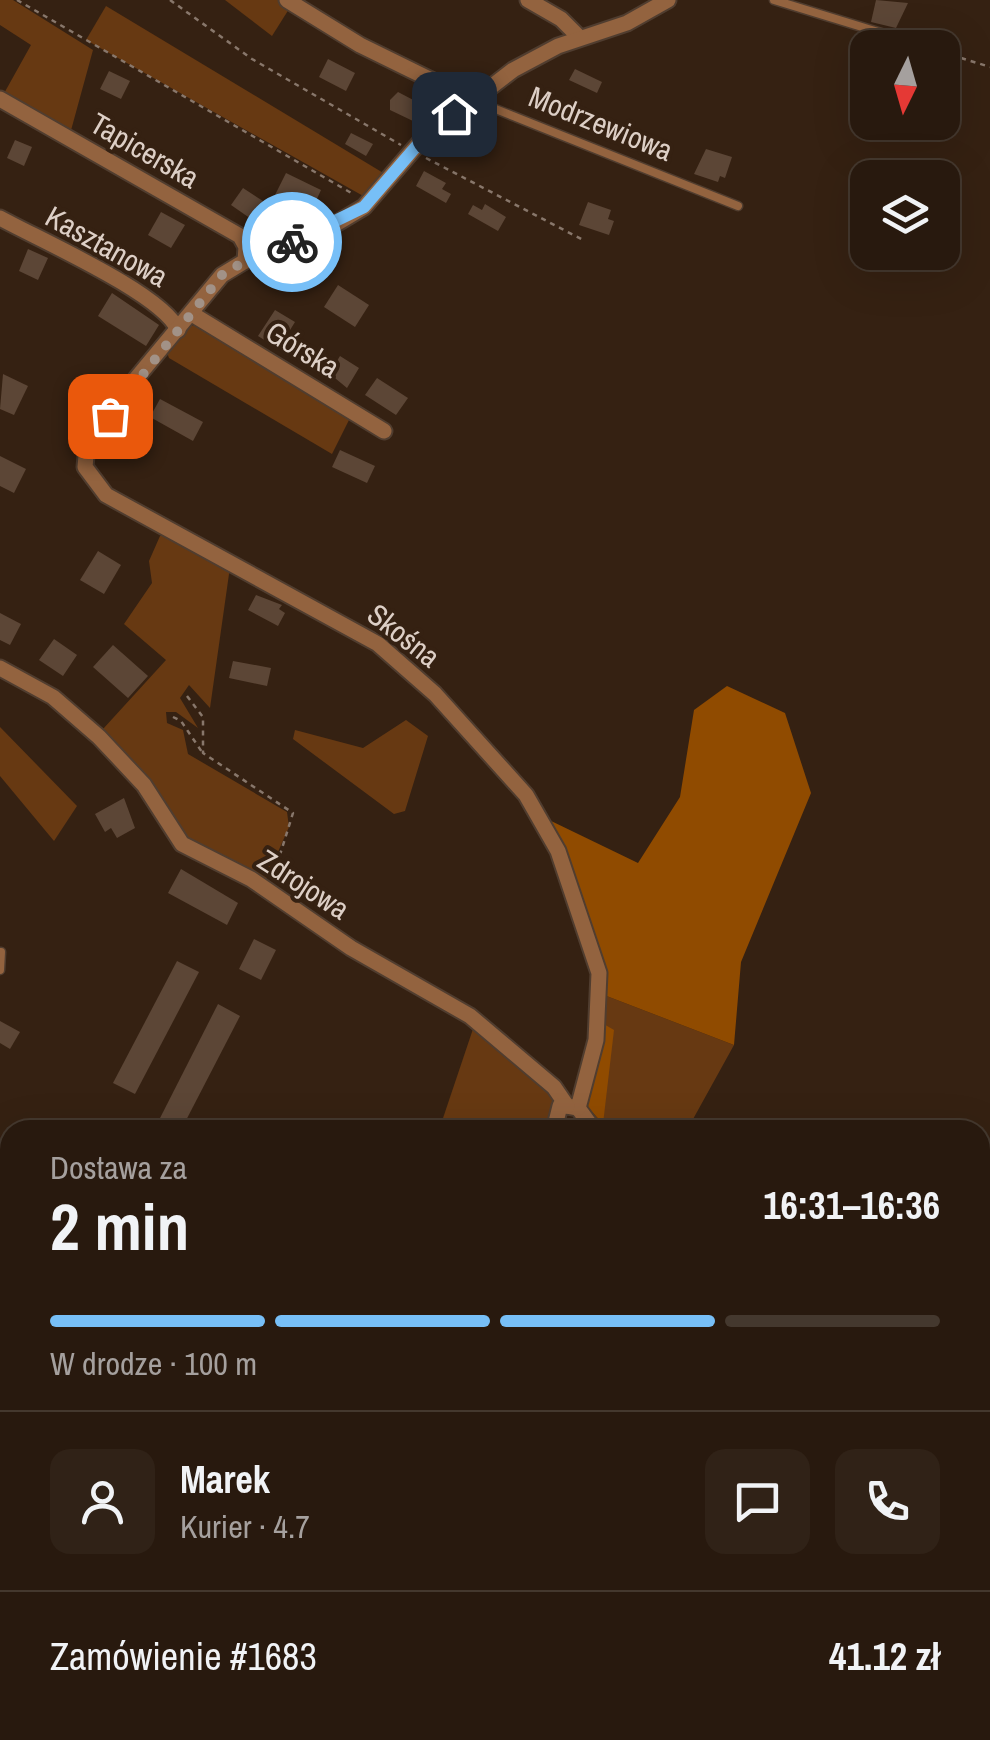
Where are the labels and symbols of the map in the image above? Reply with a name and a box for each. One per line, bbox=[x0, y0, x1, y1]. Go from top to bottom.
north arrow bbox=[850, 30, 960, 140]
pin bbox=[412, 72, 497, 157]
street label: Modrzewiowa bbox=[523, 76, 679, 170]
street label: Tapicerska bbox=[83, 103, 207, 197]
courier bbox=[242, 192, 342, 292]
street label: Kasztanowa bbox=[39, 196, 176, 296]
street label: Górska bbox=[259, 311, 348, 387]
pin bbox=[68, 374, 153, 459]
street label: Skośna bbox=[359, 594, 449, 676]
street label: Zdrojowa bbox=[251, 840, 358, 928]

